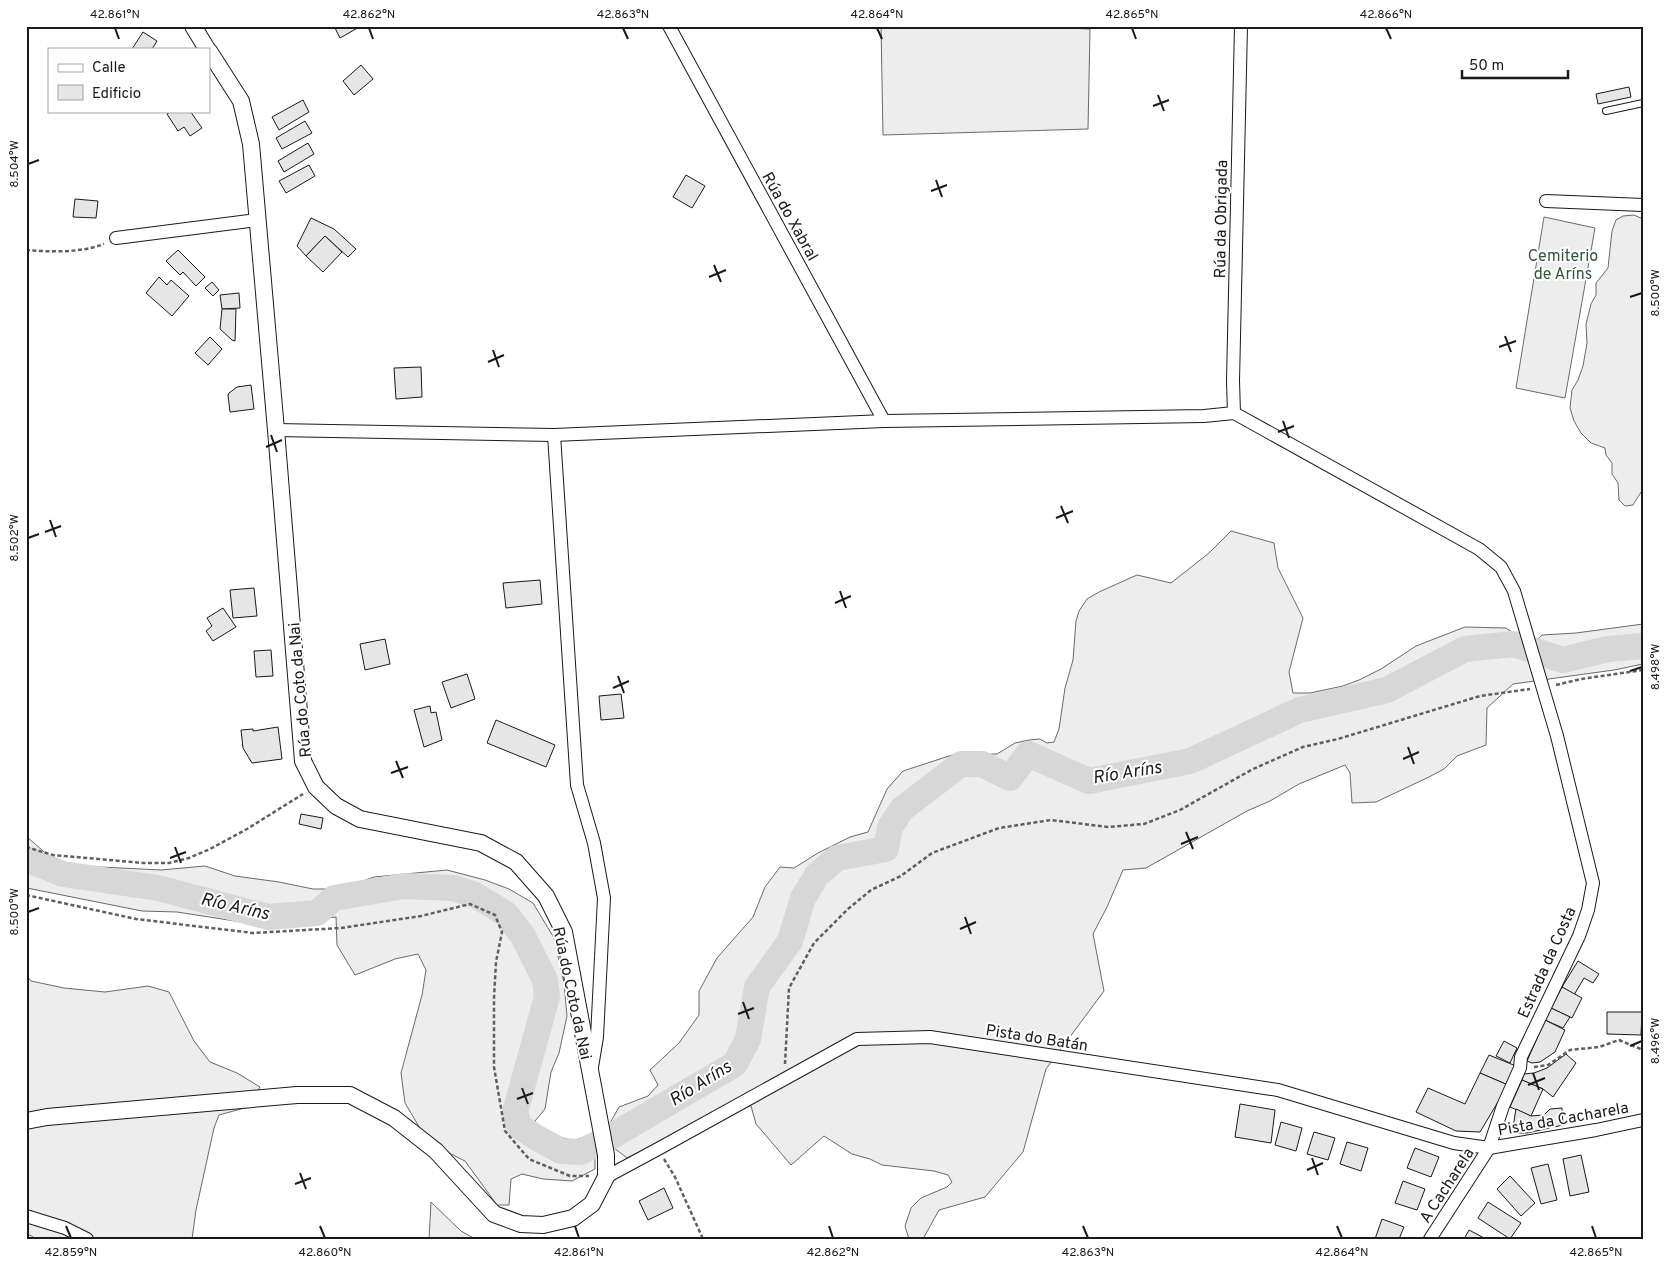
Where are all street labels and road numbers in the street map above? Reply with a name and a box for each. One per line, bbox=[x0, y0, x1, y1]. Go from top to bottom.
street label: Rúa da Obrigada bbox=[1211, 159, 1233, 279]
street label: Rúa do Xabral bbox=[757, 169, 822, 265]
street label: Rúa do Coto da Nai bbox=[285, 621, 317, 758]
street label: Estrada da Costa bbox=[1514, 904, 1581, 1022]
street label: Rúa do Coto da Nai bbox=[547, 925, 595, 1062]
street label: Pista do Batán bbox=[984, 1021, 1089, 1057]
street label: Pista da Cacharela bbox=[1496, 1099, 1630, 1141]
street label: A Cacharela bbox=[1416, 1145, 1479, 1227]

